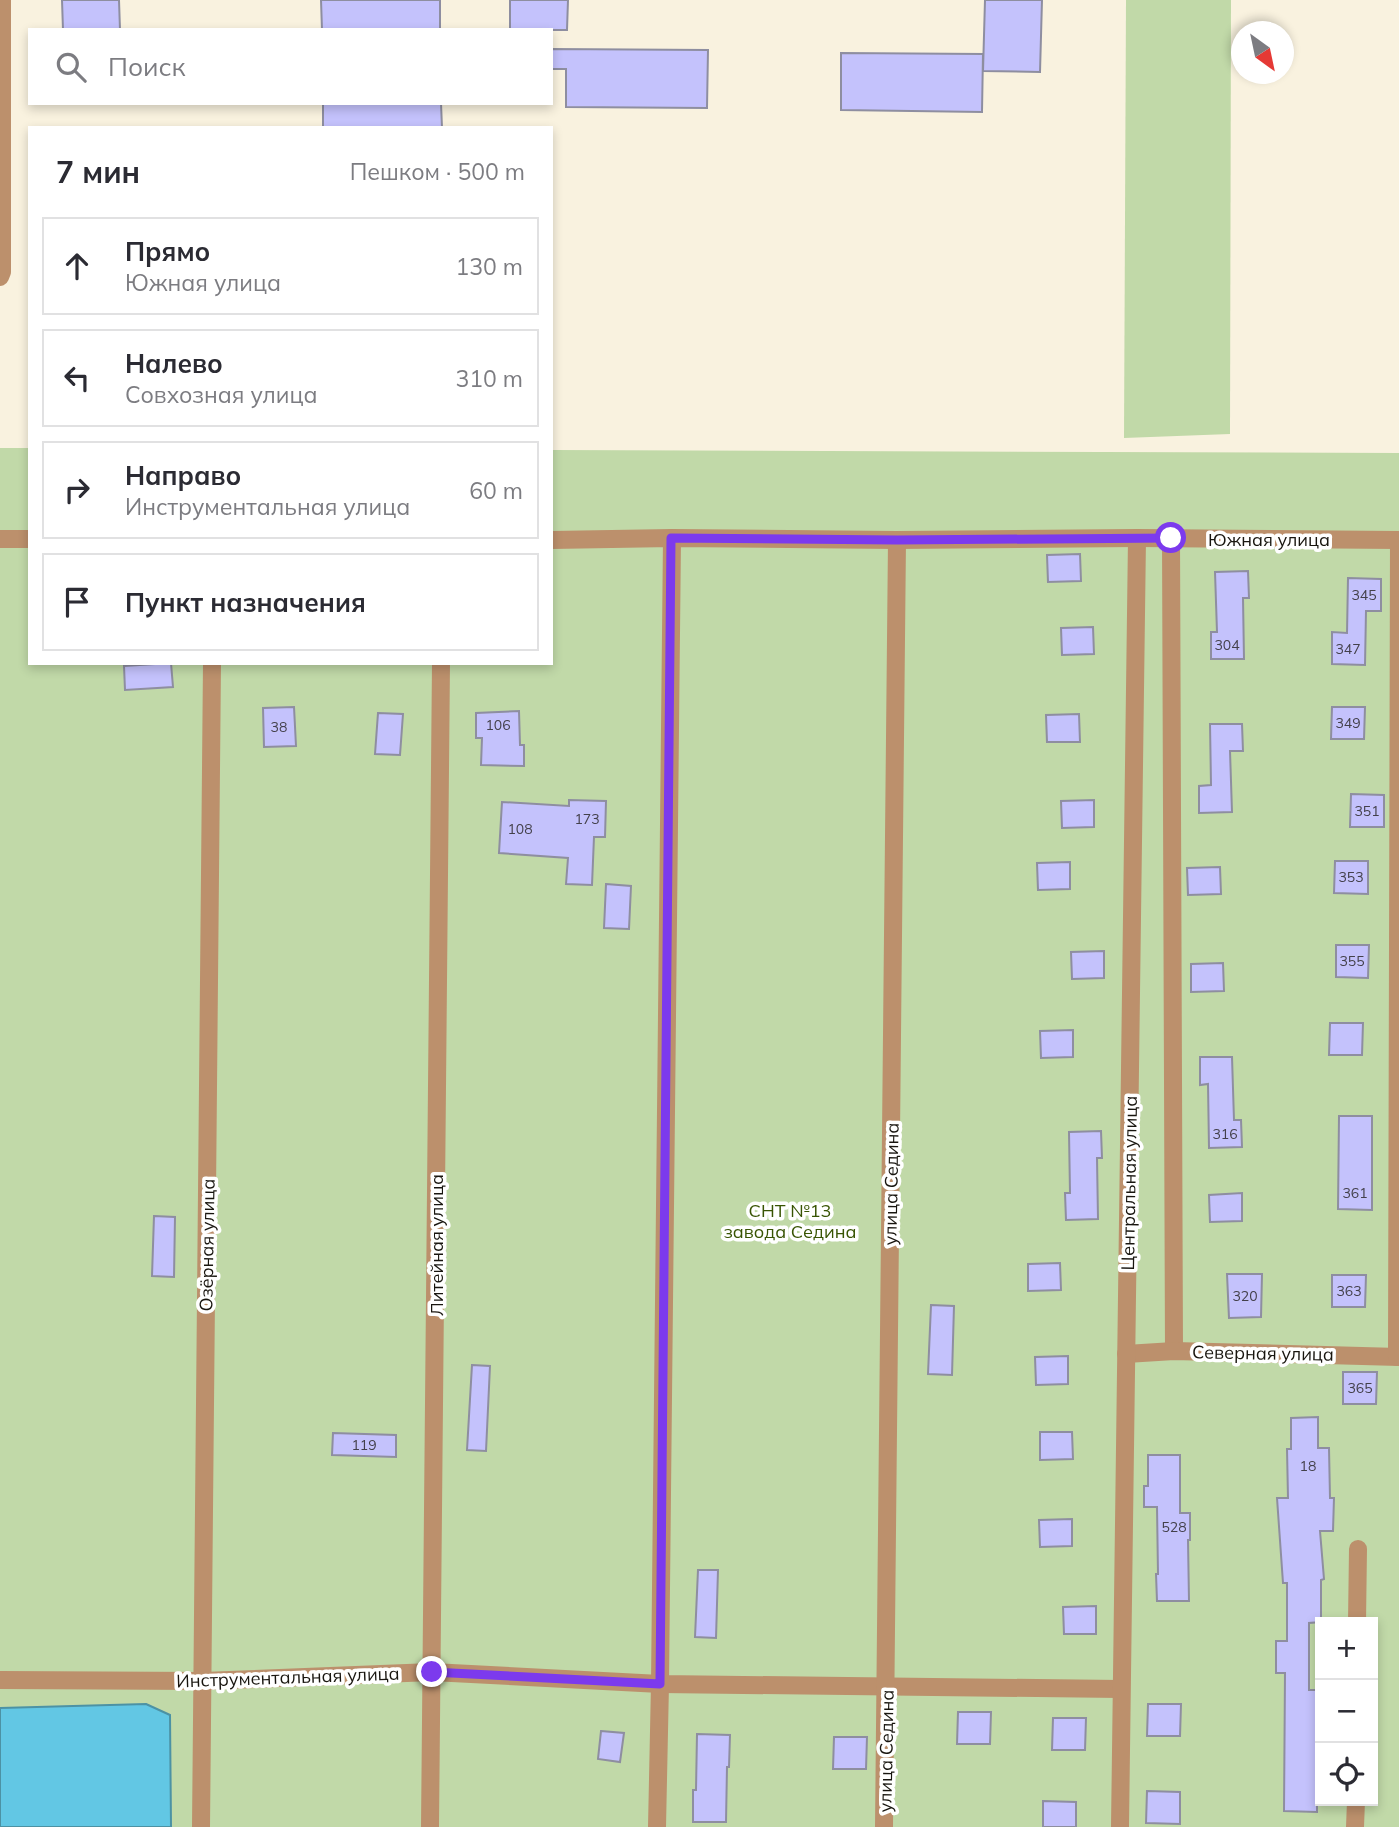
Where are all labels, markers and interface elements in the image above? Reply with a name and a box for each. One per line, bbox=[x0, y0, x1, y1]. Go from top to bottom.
north arrow bbox=[1231, 21, 1294, 84]
search box bbox=[28, 28, 553, 105]
icon: search bbox=[52, 48, 90, 86]
text: Поиск bbox=[108, 50, 186, 83]
text: 7 мин bbox=[56, 153, 140, 191]
text: Пешком · 500 m bbox=[350, 157, 525, 186]
text: Прямо bbox=[125, 235, 210, 268]
icon: ahead bbox=[58, 247, 96, 285]
text: 130 m bbox=[455, 252, 523, 281]
text: Южная улица bbox=[125, 268, 281, 297]
text: Налево bbox=[125, 347, 223, 380]
icon: left bbox=[58, 359, 96, 397]
text: 310 m bbox=[455, 364, 523, 393]
text: Совхозная улица bbox=[125, 380, 317, 409]
text: Направо bbox=[125, 459, 241, 492]
icon: right bbox=[58, 471, 96, 509]
text: 60 m bbox=[469, 476, 523, 505]
text: Инструментальная улица bbox=[125, 492, 410, 521]
route start bbox=[1155, 522, 1186, 553]
street label: Южная улица bbox=[1208, 528, 1330, 551]
icon: arrive bbox=[58, 583, 96, 621]
text: Пункт назначения bbox=[125, 586, 366, 619]
house number: 345 bbox=[1351, 586, 1377, 604]
house number: 304 bbox=[1214, 636, 1240, 654]
house number: 347 bbox=[1335, 640, 1361, 658]
house number: 349 bbox=[1335, 714, 1361, 732]
house number: 106 bbox=[485, 716, 511, 734]
house number: 38 bbox=[271, 718, 287, 736]
house number: 351 bbox=[1354, 802, 1380, 820]
house number: 173 bbox=[574, 810, 600, 828]
house number: 108 bbox=[507, 820, 533, 838]
house number: 353 bbox=[1338, 868, 1364, 886]
house number: 355 bbox=[1339, 952, 1365, 970]
street label: Центральная улица bbox=[1116, 1096, 1142, 1270]
street label: улица Седина bbox=[878, 1122, 904, 1246]
house number: 316 bbox=[1212, 1125, 1238, 1143]
street label: Литейная улица bbox=[425, 1174, 448, 1316]
street label: Озёрная улица bbox=[194, 1178, 220, 1312]
house number: 361 bbox=[1342, 1184, 1368, 1202]
park label: СНТ №13 завода Седина bbox=[724, 1199, 856, 1243]
house number: 363 bbox=[1336, 1282, 1362, 1300]
house number: 320 bbox=[1232, 1287, 1258, 1305]
street label: Северная улица bbox=[1192, 1340, 1334, 1366]
house number: 365 bbox=[1347, 1379, 1373, 1397]
house number: 119 bbox=[351, 1436, 377, 1454]
house number: 18 bbox=[1300, 1457, 1316, 1475]
house number: 528 bbox=[1161, 1518, 1187, 1536]
map controls bbox=[1315, 1617, 1378, 1806]
button: + bbox=[1315, 1617, 1378, 1680]
route end bbox=[416, 1656, 447, 1687]
street label: Инструментальная улица bbox=[176, 1662, 400, 1692]
button: − bbox=[1315, 1680, 1378, 1743]
street label: улица Седина bbox=[873, 1689, 899, 1813]
button: locate bbox=[1315, 1743, 1378, 1806]

